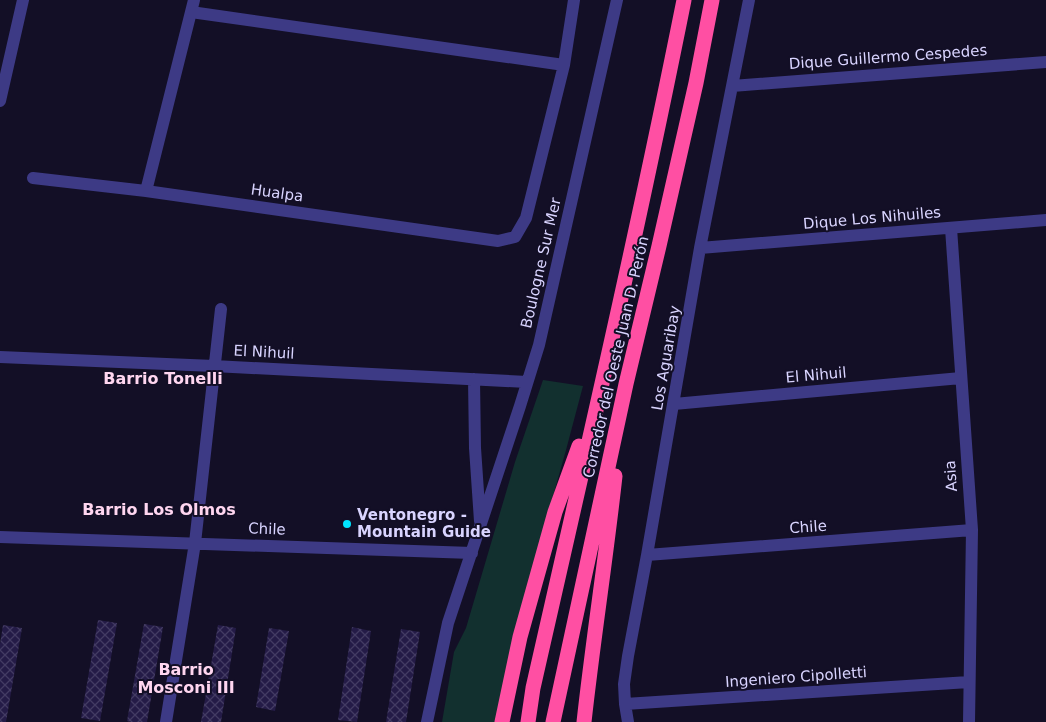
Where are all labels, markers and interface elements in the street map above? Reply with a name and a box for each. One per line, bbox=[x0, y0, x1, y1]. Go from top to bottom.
street label: Dique Guillermo Cespedes bbox=[788, 41, 988, 73]
street label: Hualpa bbox=[250, 180, 304, 206]
street label: Boulogne Sur Mer bbox=[517, 195, 565, 330]
street label: Dique Los Nihuiles bbox=[802, 203, 942, 233]
street label: Corredor del Oeste Juan D. Perón bbox=[579, 234, 653, 480]
street label: Los Aguaribay bbox=[648, 304, 684, 412]
street label: El Nihuil bbox=[233, 341, 295, 363]
street label: El Nihuil bbox=[785, 363, 847, 387]
district label: Barrio Tonelli bbox=[103, 369, 223, 388]
street label: Asia bbox=[941, 460, 961, 492]
district label: Barrio Los Olmos bbox=[82, 500, 236, 519]
place label: Ventonegro - Mountain Guide bbox=[357, 506, 491, 541]
street label: Chile bbox=[789, 517, 827, 537]
marker: Ventonegro - Mountain Guide bbox=[341, 518, 353, 530]
street label: Chile bbox=[248, 519, 286, 539]
district label: Barrio Mosconi III bbox=[137, 660, 235, 697]
street label: Ingeniero Cipolletti bbox=[724, 663, 868, 691]

